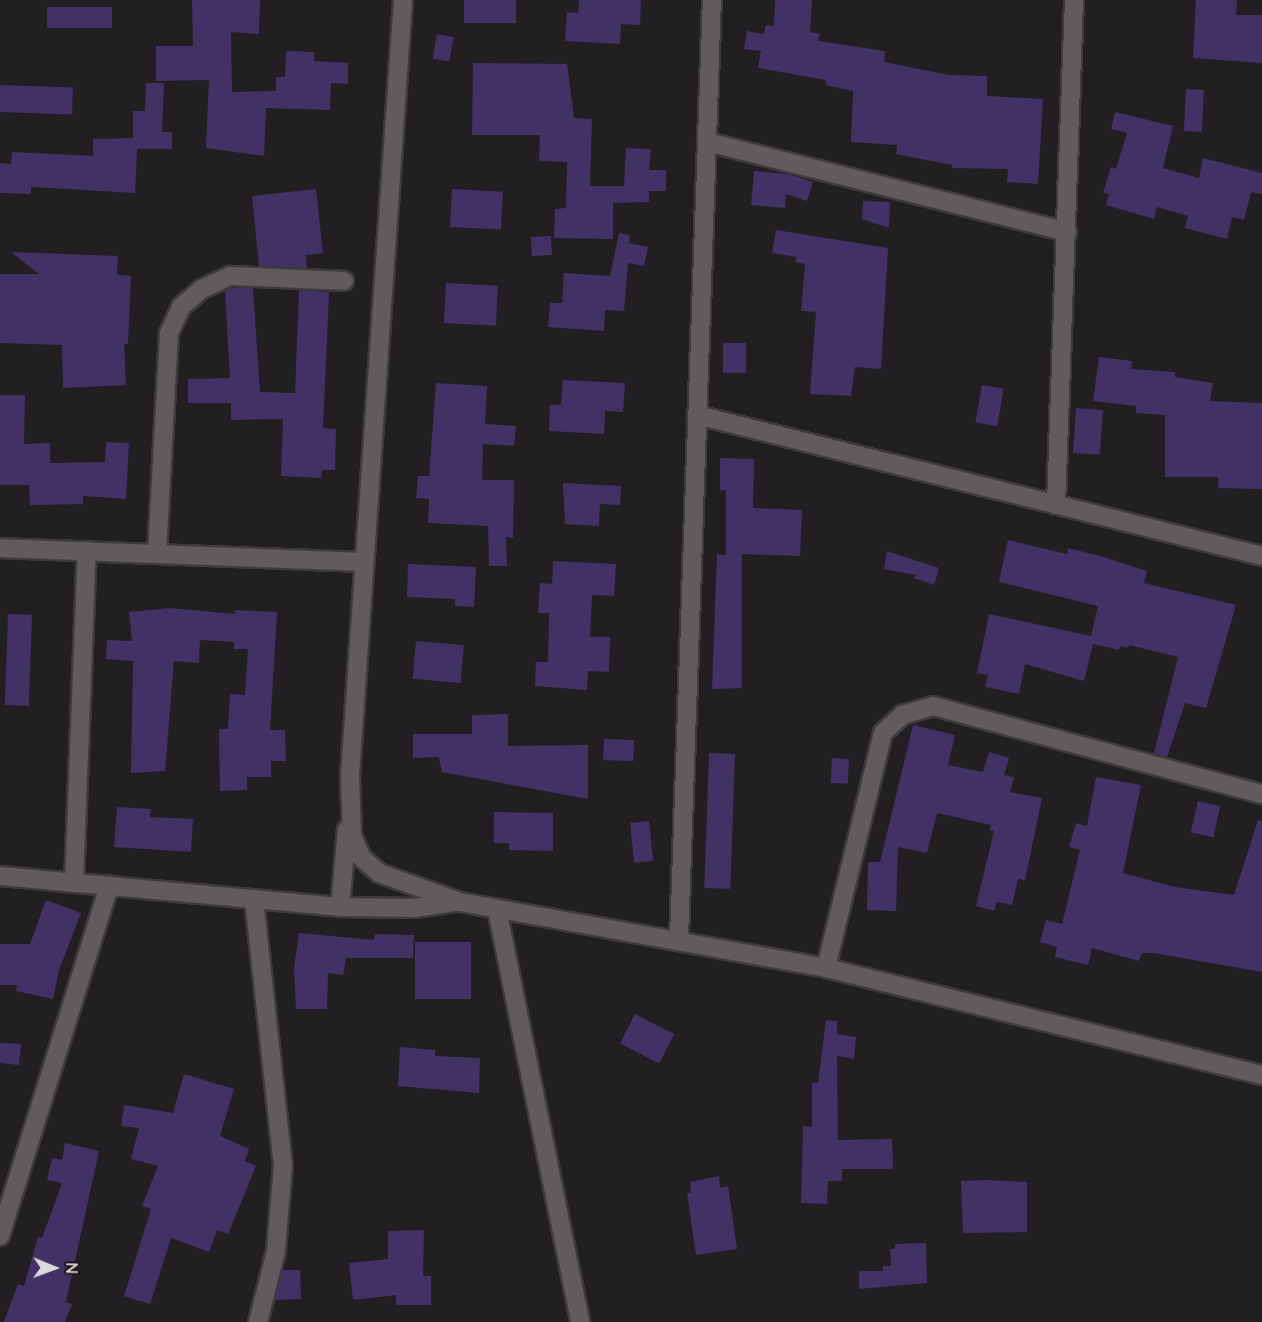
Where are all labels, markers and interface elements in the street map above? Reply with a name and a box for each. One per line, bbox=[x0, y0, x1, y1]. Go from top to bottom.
north arrow bbox=[24, 1238, 84, 1298]
text: N bbox=[62, 1262, 82, 1274]

